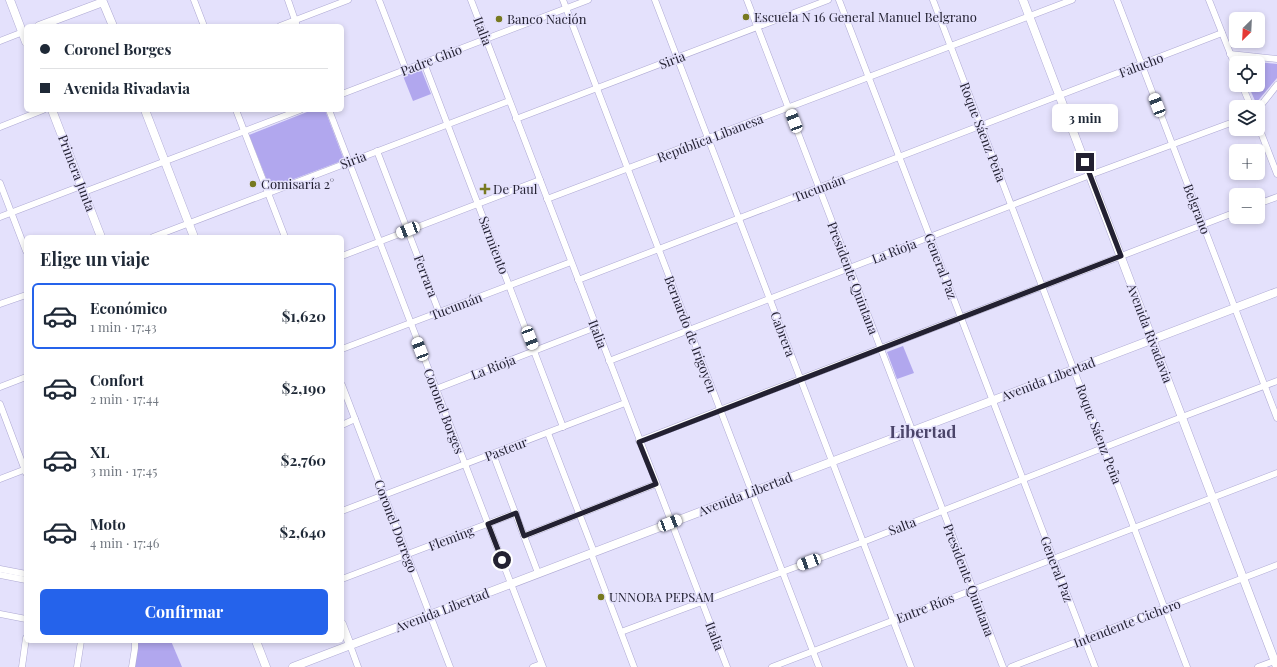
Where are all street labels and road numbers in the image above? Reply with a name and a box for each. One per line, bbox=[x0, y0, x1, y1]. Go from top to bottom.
street label: Italia bbox=[470, 14, 497, 48]
street label: Padre Ghio bbox=[398, 40, 464, 79]
street label: Siria bbox=[656, 47, 688, 72]
street label: Falucho bbox=[1116, 48, 1165, 81]
street label: Roque Sáenz Peña bbox=[957, 79, 1011, 185]
street label: República Libanesa bbox=[654, 109, 766, 166]
street label: Primera Junta bbox=[55, 132, 100, 214]
street label: Siria bbox=[337, 147, 369, 172]
street label: Tucumán bbox=[790, 170, 847, 205]
street label: Belgrano bbox=[1180, 181, 1215, 236]
street label: Sarmiento bbox=[476, 213, 513, 276]
street label: Presidente Quintana bbox=[824, 219, 883, 337]
street label: General Paz bbox=[921, 230, 962, 301]
street label: La Rioja bbox=[869, 234, 919, 267]
street label: Ferrara bbox=[411, 252, 442, 300]
street label: Bernardo de Irigoyen bbox=[661, 273, 722, 395]
street label: Avenida Rivadavia bbox=[1123, 280, 1177, 385]
street label: Tucumán bbox=[427, 288, 484, 323]
street label: Cabrera bbox=[767, 309, 800, 359]
street label: Italia bbox=[585, 317, 612, 351]
street label: La Rioja bbox=[468, 350, 518, 383]
street label: Avenida Libertad bbox=[997, 353, 1098, 405]
street label: Coronel Borges bbox=[420, 366, 469, 456]
street label: Roque Sáenz Peña bbox=[1073, 381, 1127, 487]
street label: Pasteur bbox=[482, 433, 530, 464]
street label: Avenida Libertad bbox=[694, 468, 795, 520]
street label: Coronel Dorrego bbox=[371, 477, 422, 575]
street label: Salta bbox=[886, 512, 919, 539]
street label: Fleming bbox=[426, 521, 476, 554]
street label: Presidente Quintana bbox=[940, 521, 999, 639]
street label: General Paz bbox=[1037, 533, 1078, 604]
street label: Avenida Libertad bbox=[391, 584, 492, 636]
street label: Entre Ríos bbox=[893, 589, 956, 626]
street label: Intendente Cichero bbox=[1071, 594, 1183, 651]
street label: Italia bbox=[702, 619, 729, 653]

